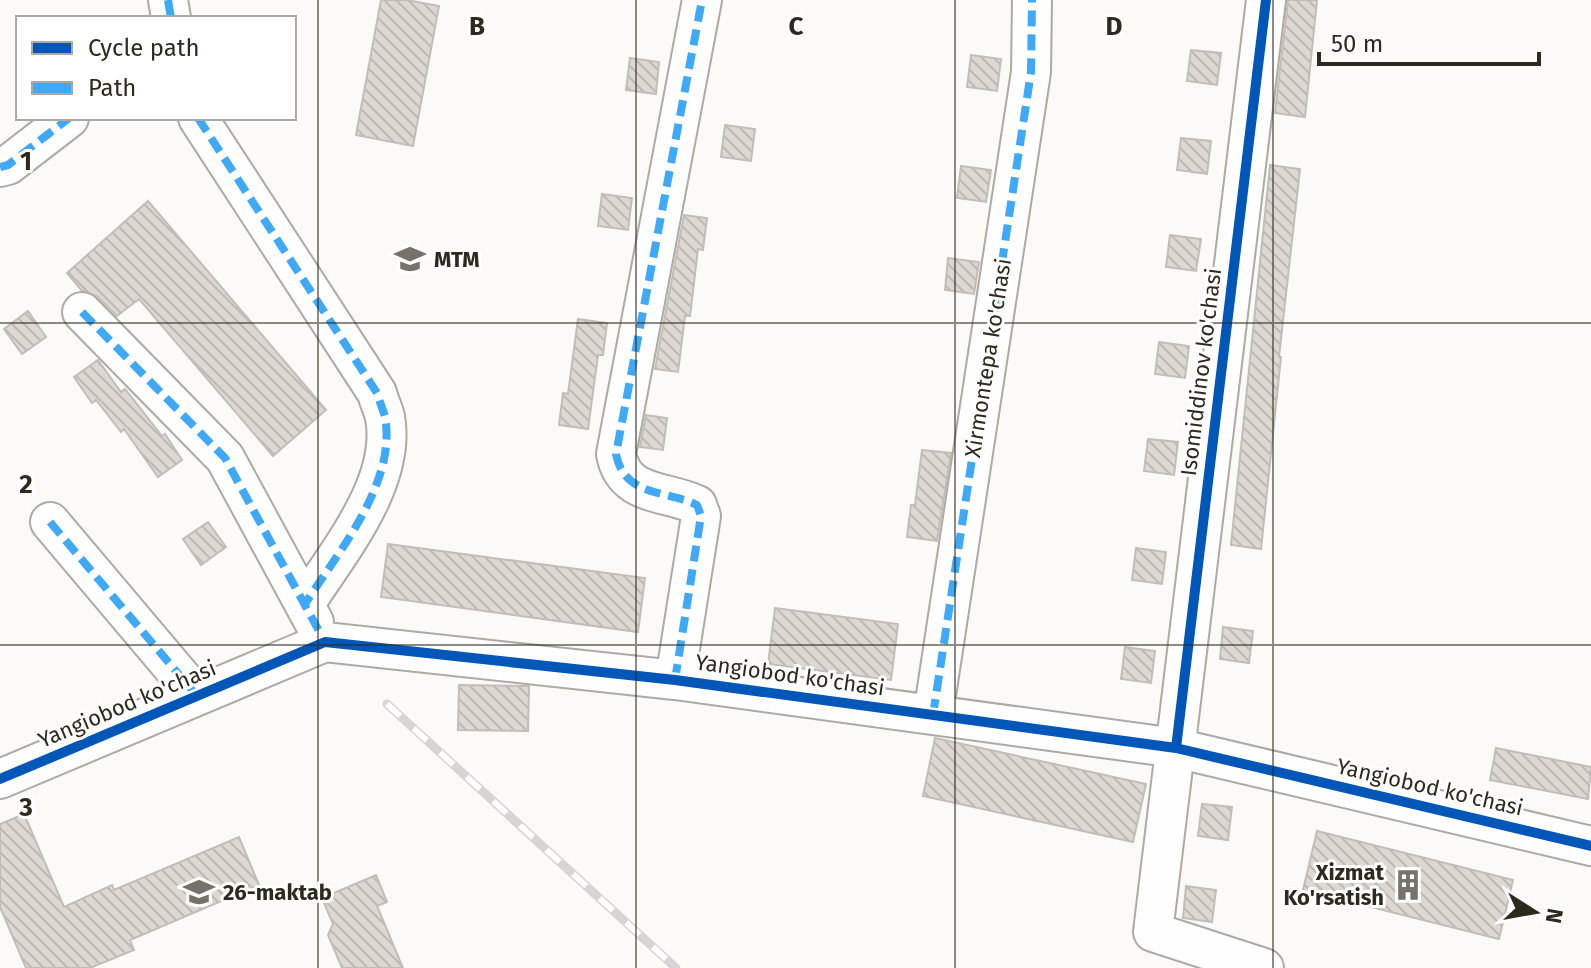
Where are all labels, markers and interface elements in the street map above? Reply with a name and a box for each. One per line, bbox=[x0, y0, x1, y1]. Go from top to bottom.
text: B bbox=[469, 11, 485, 42]
text: C bbox=[789, 11, 804, 42]
text: D bbox=[1106, 11, 1123, 42]
legend bbox=[16, 16, 296, 120]
scale bar bbox=[1319, 16, 1539, 66]
text: 50 m bbox=[1331, 30, 1383, 58]
text: Cycle path bbox=[88, 34, 200, 62]
text: Path bbox=[88, 74, 136, 102]
text: 1 bbox=[20, 146, 32, 177]
school or university icon: MTM bbox=[393, 242, 427, 276]
place label: MTM bbox=[434, 246, 480, 273]
street label: Xirmontepa ko'chasi bbox=[959, 256, 1017, 460]
street label: Isomiddinov ko'chasi bbox=[1175, 266, 1227, 478]
text: 2 bbox=[19, 469, 33, 500]
street label: Yangiobod ko'chasi bbox=[694, 648, 886, 702]
street label: Yangiobod ko'chasi bbox=[34, 654, 220, 754]
street label: Yangiobod ko'chasi bbox=[1334, 752, 1526, 822]
text: 3 bbox=[18, 792, 33, 823]
place label: Xizmat Ko'rsatish bbox=[1284, 859, 1384, 911]
building icon: Xizmat Ko'rsatish bbox=[1391, 868, 1425, 902]
north arrow bbox=[1495, 872, 1575, 952]
school or university icon: 26-maktab bbox=[182, 875, 216, 909]
place label: 26-maktab bbox=[223, 879, 332, 906]
text: N bbox=[1539, 906, 1569, 925]

